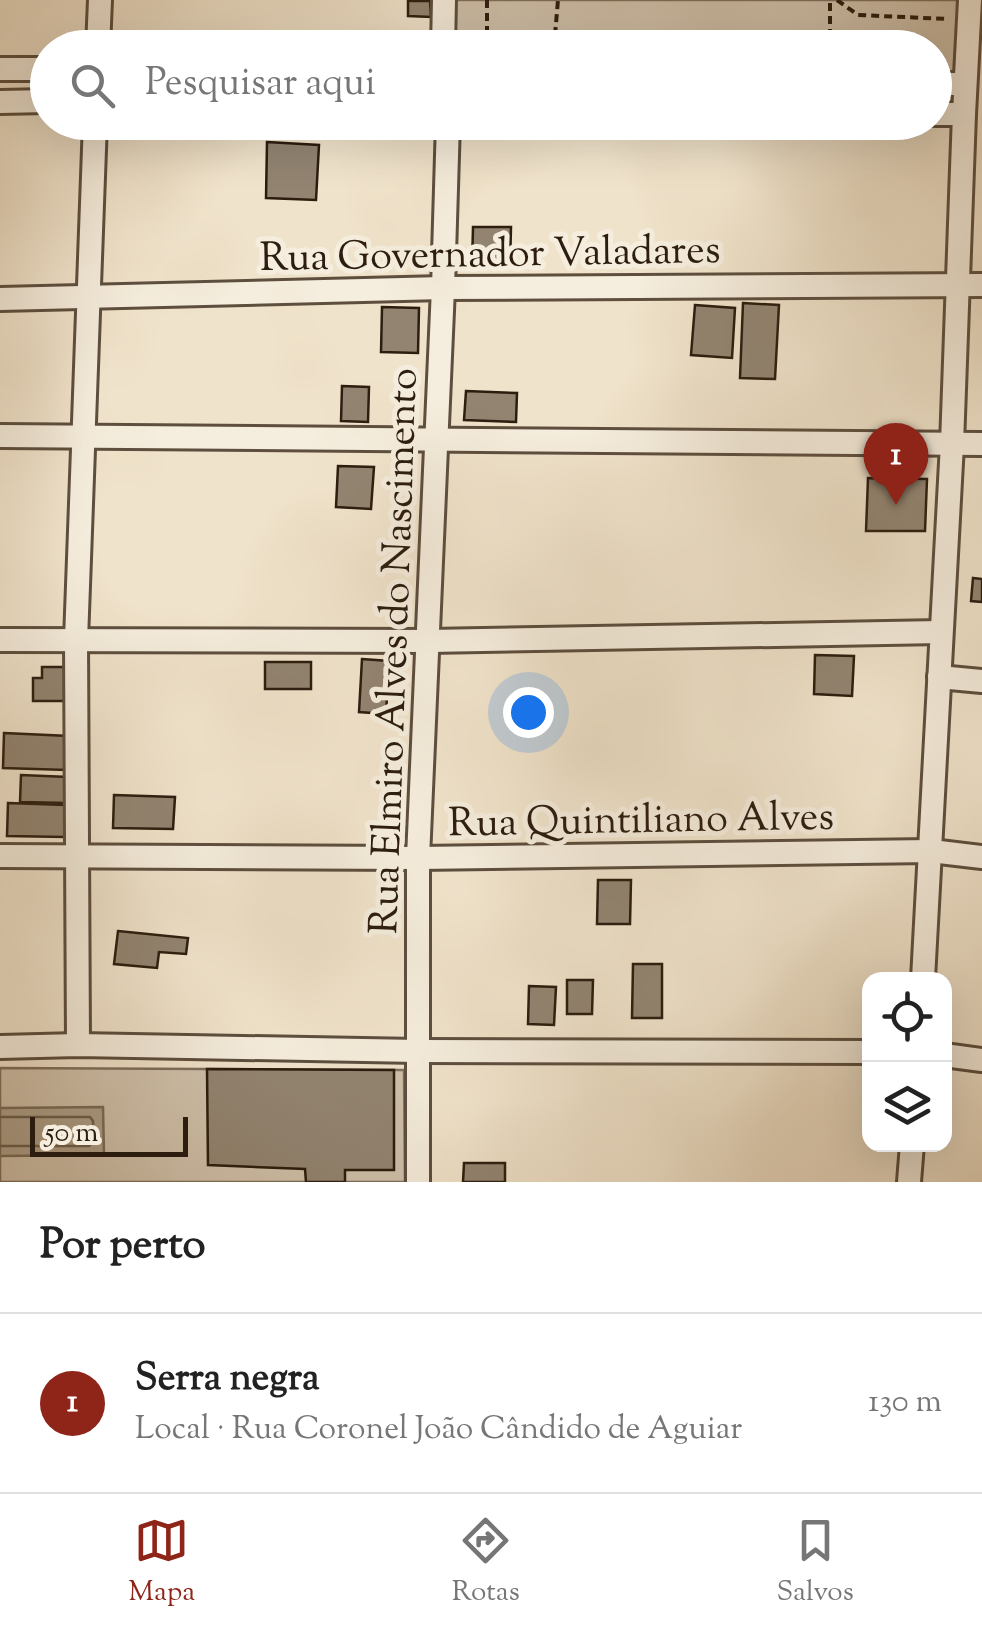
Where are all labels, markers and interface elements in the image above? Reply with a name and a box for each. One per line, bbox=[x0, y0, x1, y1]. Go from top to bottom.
search box bbox=[30, 30, 952, 140]
icon: search bbox=[65, 58, 120, 113]
text: Pesquisar aqui bbox=[145, 58, 376, 112]
street label: Rua Governador Valadares bbox=[259, 224, 721, 289]
street label: Rua Elmiro Alves do Nascimento bbox=[358, 367, 435, 935]
pin: 1 bbox=[864, 422, 928, 505]
your location bbox=[503, 687, 554, 738]
street label: Rua Quintiliano Alves bbox=[448, 791, 834, 854]
map controls bbox=[862, 972, 952, 1152]
button: locate bbox=[862, 972, 952, 1062]
button: layers bbox=[862, 1062, 952, 1152]
scale bar bbox=[30, 1112, 188, 1156]
text: 50 m bbox=[45, 1114, 99, 1154]
text: Por perto bbox=[40, 1217, 206, 1277]
text: Serra negra bbox=[135, 1353, 320, 1407]
text: 1 bbox=[67, 1380, 78, 1426]
text: 130 m bbox=[868, 1380, 942, 1426]
text: Local · Rua Coronel João Cândido de Aguiar bbox=[135, 1407, 742, 1453]
tab: Mapa bbox=[128, 1513, 195, 1613]
tab: Rotas bbox=[452, 1513, 520, 1613]
tab: Salvos bbox=[776, 1513, 854, 1613]

